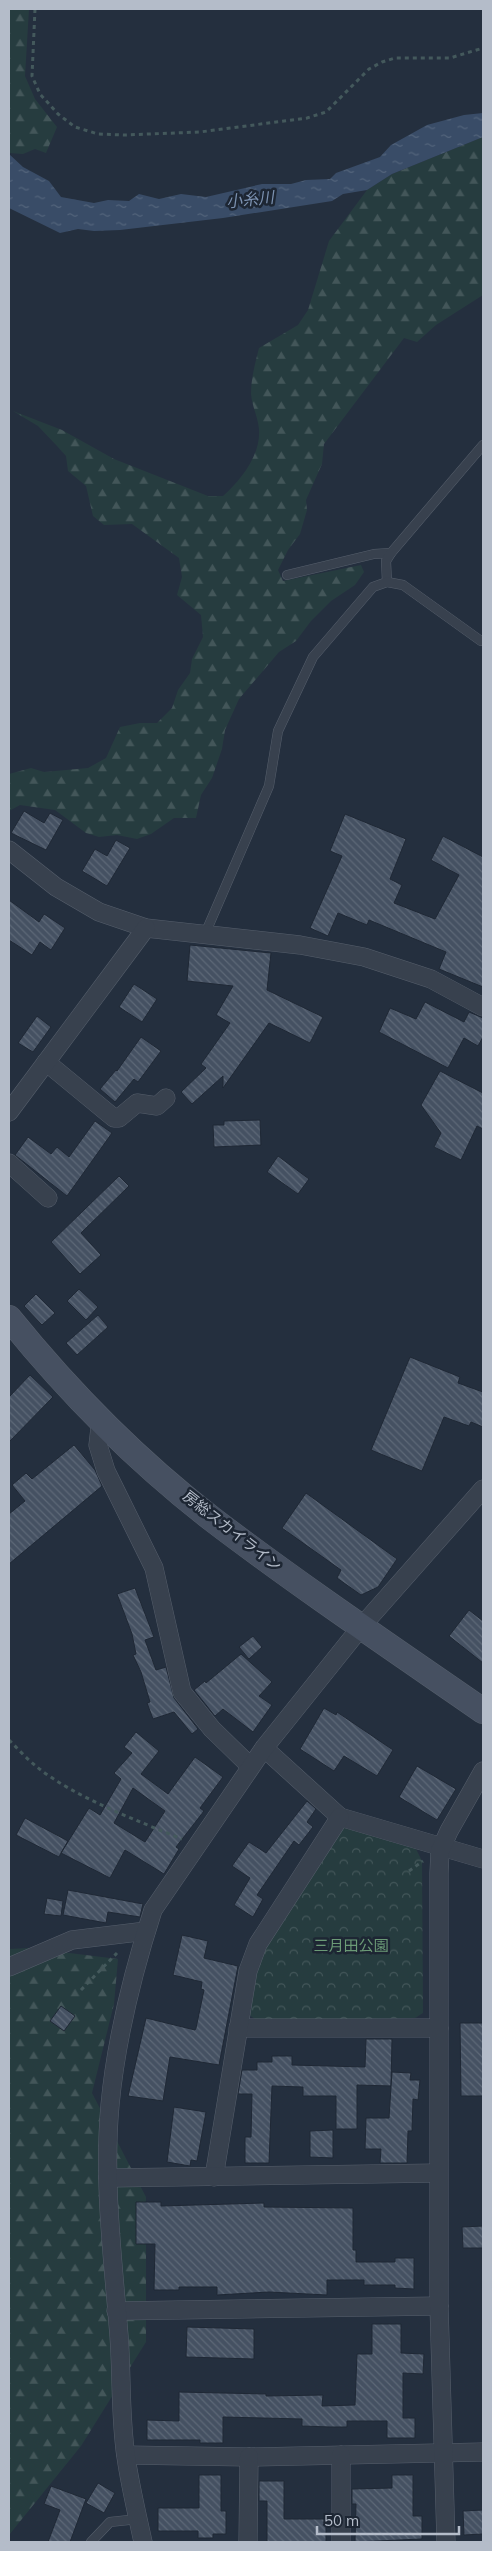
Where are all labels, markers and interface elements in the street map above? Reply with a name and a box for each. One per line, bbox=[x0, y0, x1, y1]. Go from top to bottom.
water label: 小糸川 bbox=[225, 186, 277, 211]
street label: 房総スカイライン bbox=[179, 1486, 285, 1575]
park label: 三月田公園 bbox=[313, 1936, 389, 1955]
scale bar bbox=[317, 2504, 460, 2536]
text: 50 m bbox=[324, 2511, 359, 2530]

